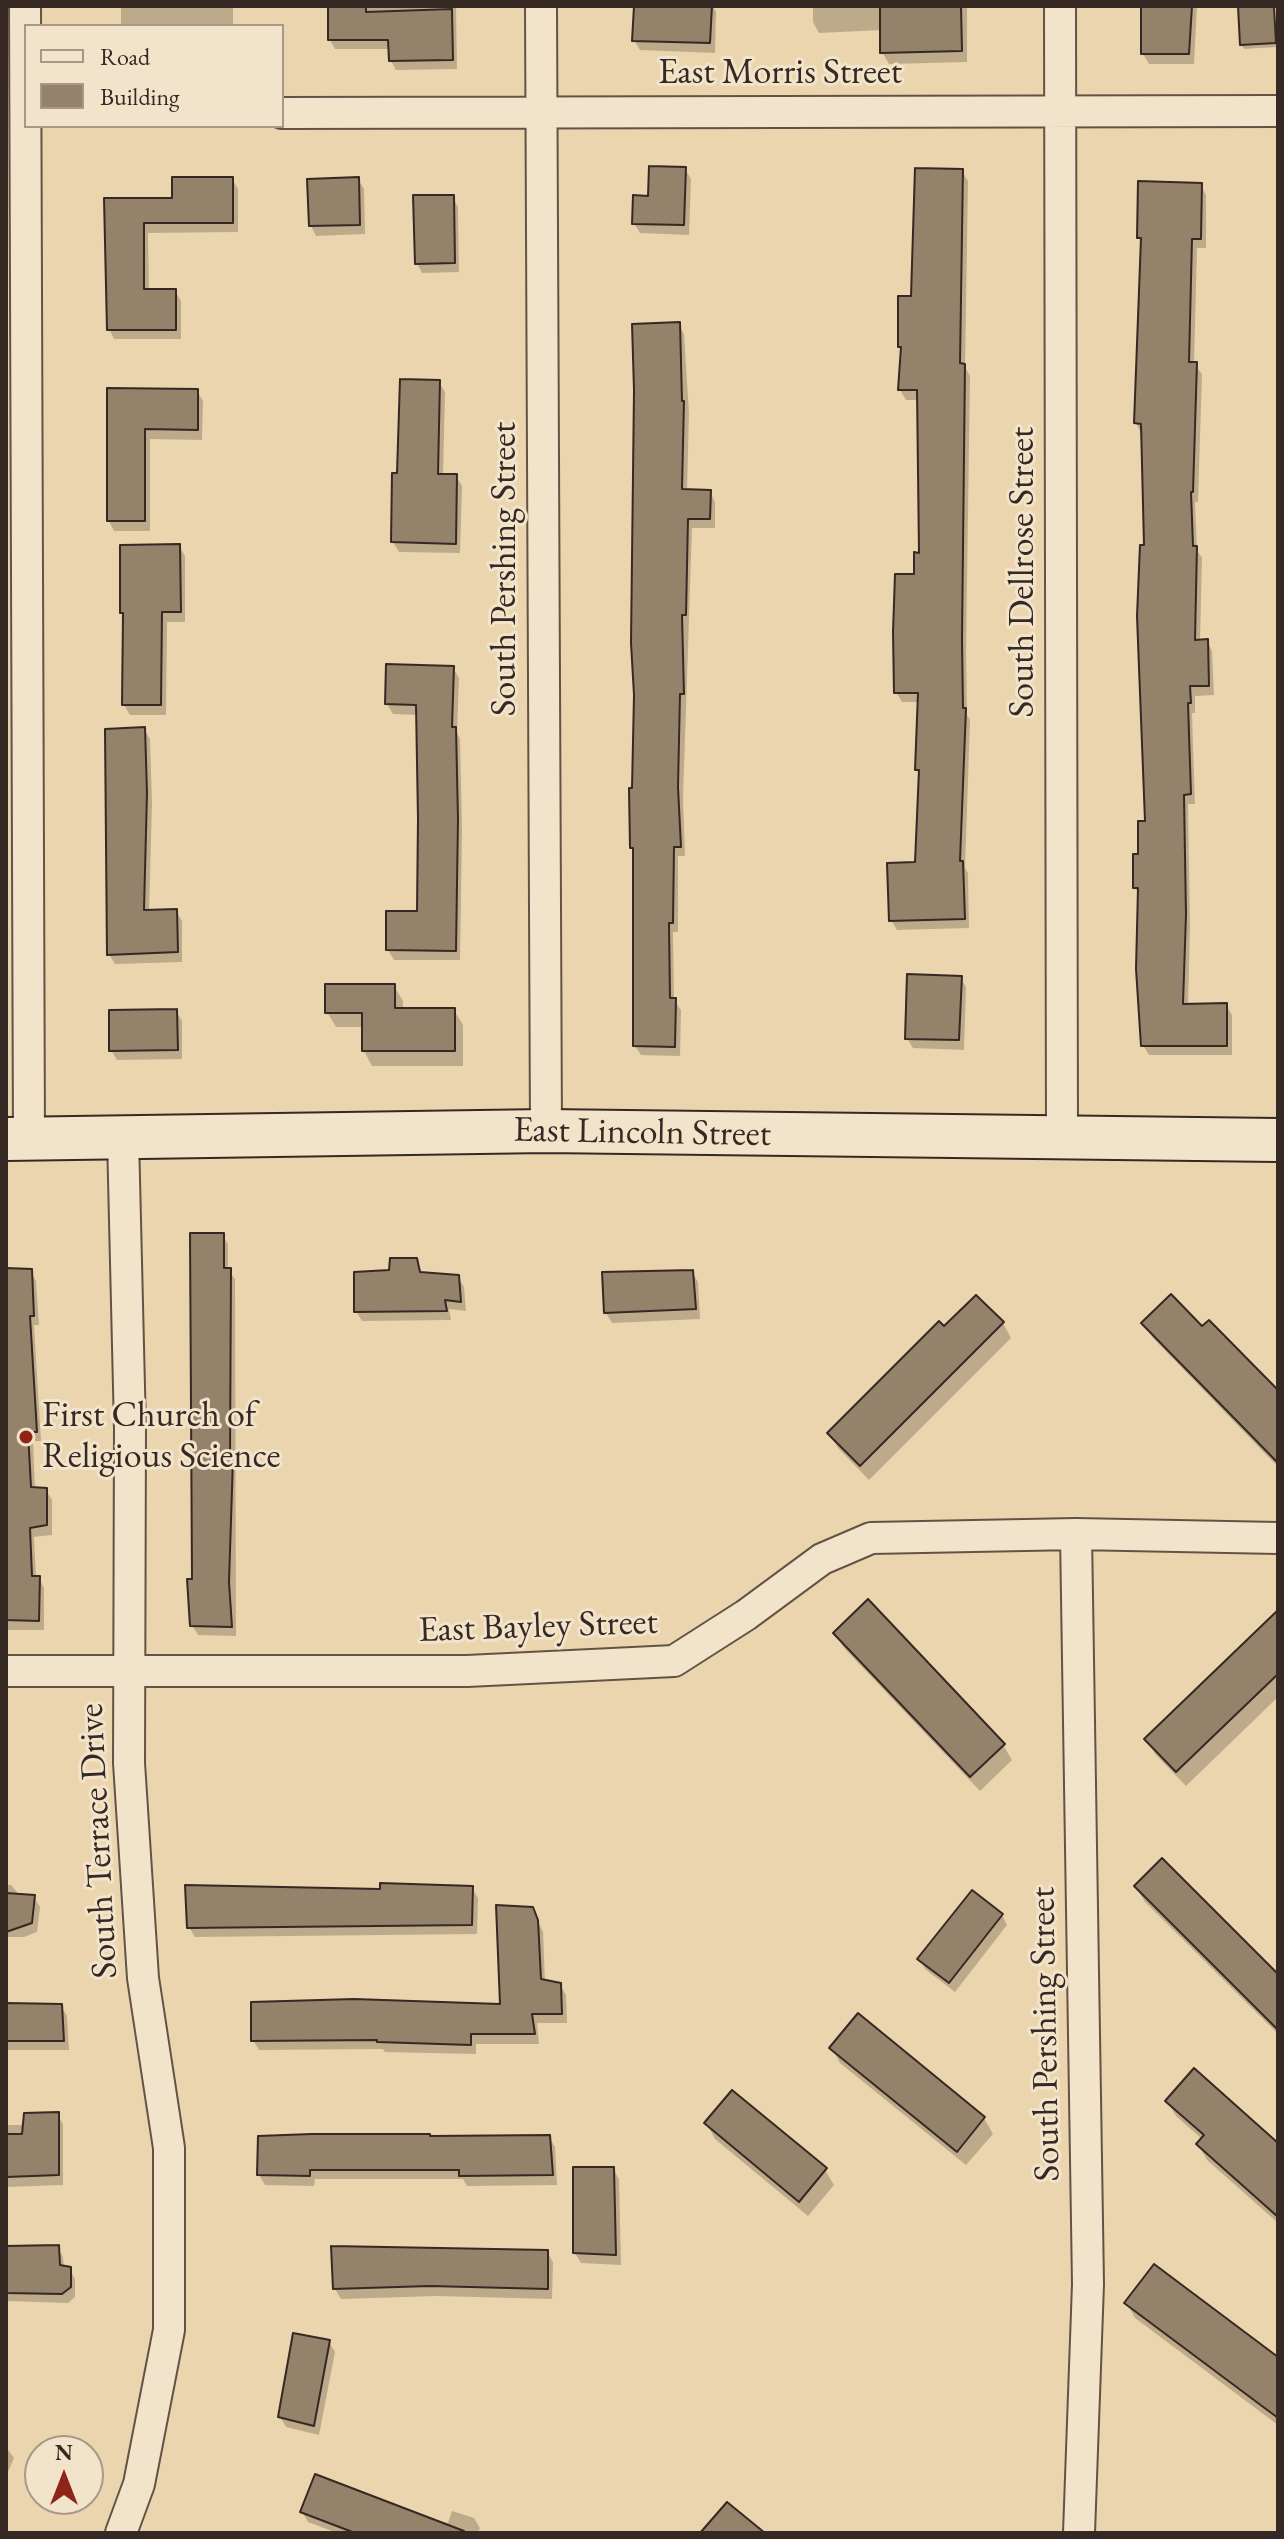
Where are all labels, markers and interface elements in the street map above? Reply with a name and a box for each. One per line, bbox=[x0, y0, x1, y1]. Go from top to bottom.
legend bbox=[24, 24, 284, 128]
text: Road bbox=[100, 41, 150, 72]
street label: East Morris Street bbox=[658, 51, 902, 95]
text: Building bbox=[100, 81, 180, 112]
street label: South Pershing Street bbox=[483, 422, 527, 716]
street label: South Dellrose Street bbox=[1001, 427, 1045, 717]
street label: East Lincoln Street bbox=[513, 1109, 771, 1157]
place label: First Church of Religious Science bbox=[42, 1394, 280, 1479]
marker: First Church of Religious Science bbox=[17, 1428, 35, 1446]
street label: East Bayley Street bbox=[418, 1601, 658, 1653]
street label: South Terrace Drive bbox=[70, 1702, 128, 1980]
street label: South Pershing Street bbox=[1022, 1886, 1070, 2182]
north arrow bbox=[24, 2435, 104, 2515]
text: N bbox=[55, 2438, 73, 2467]

